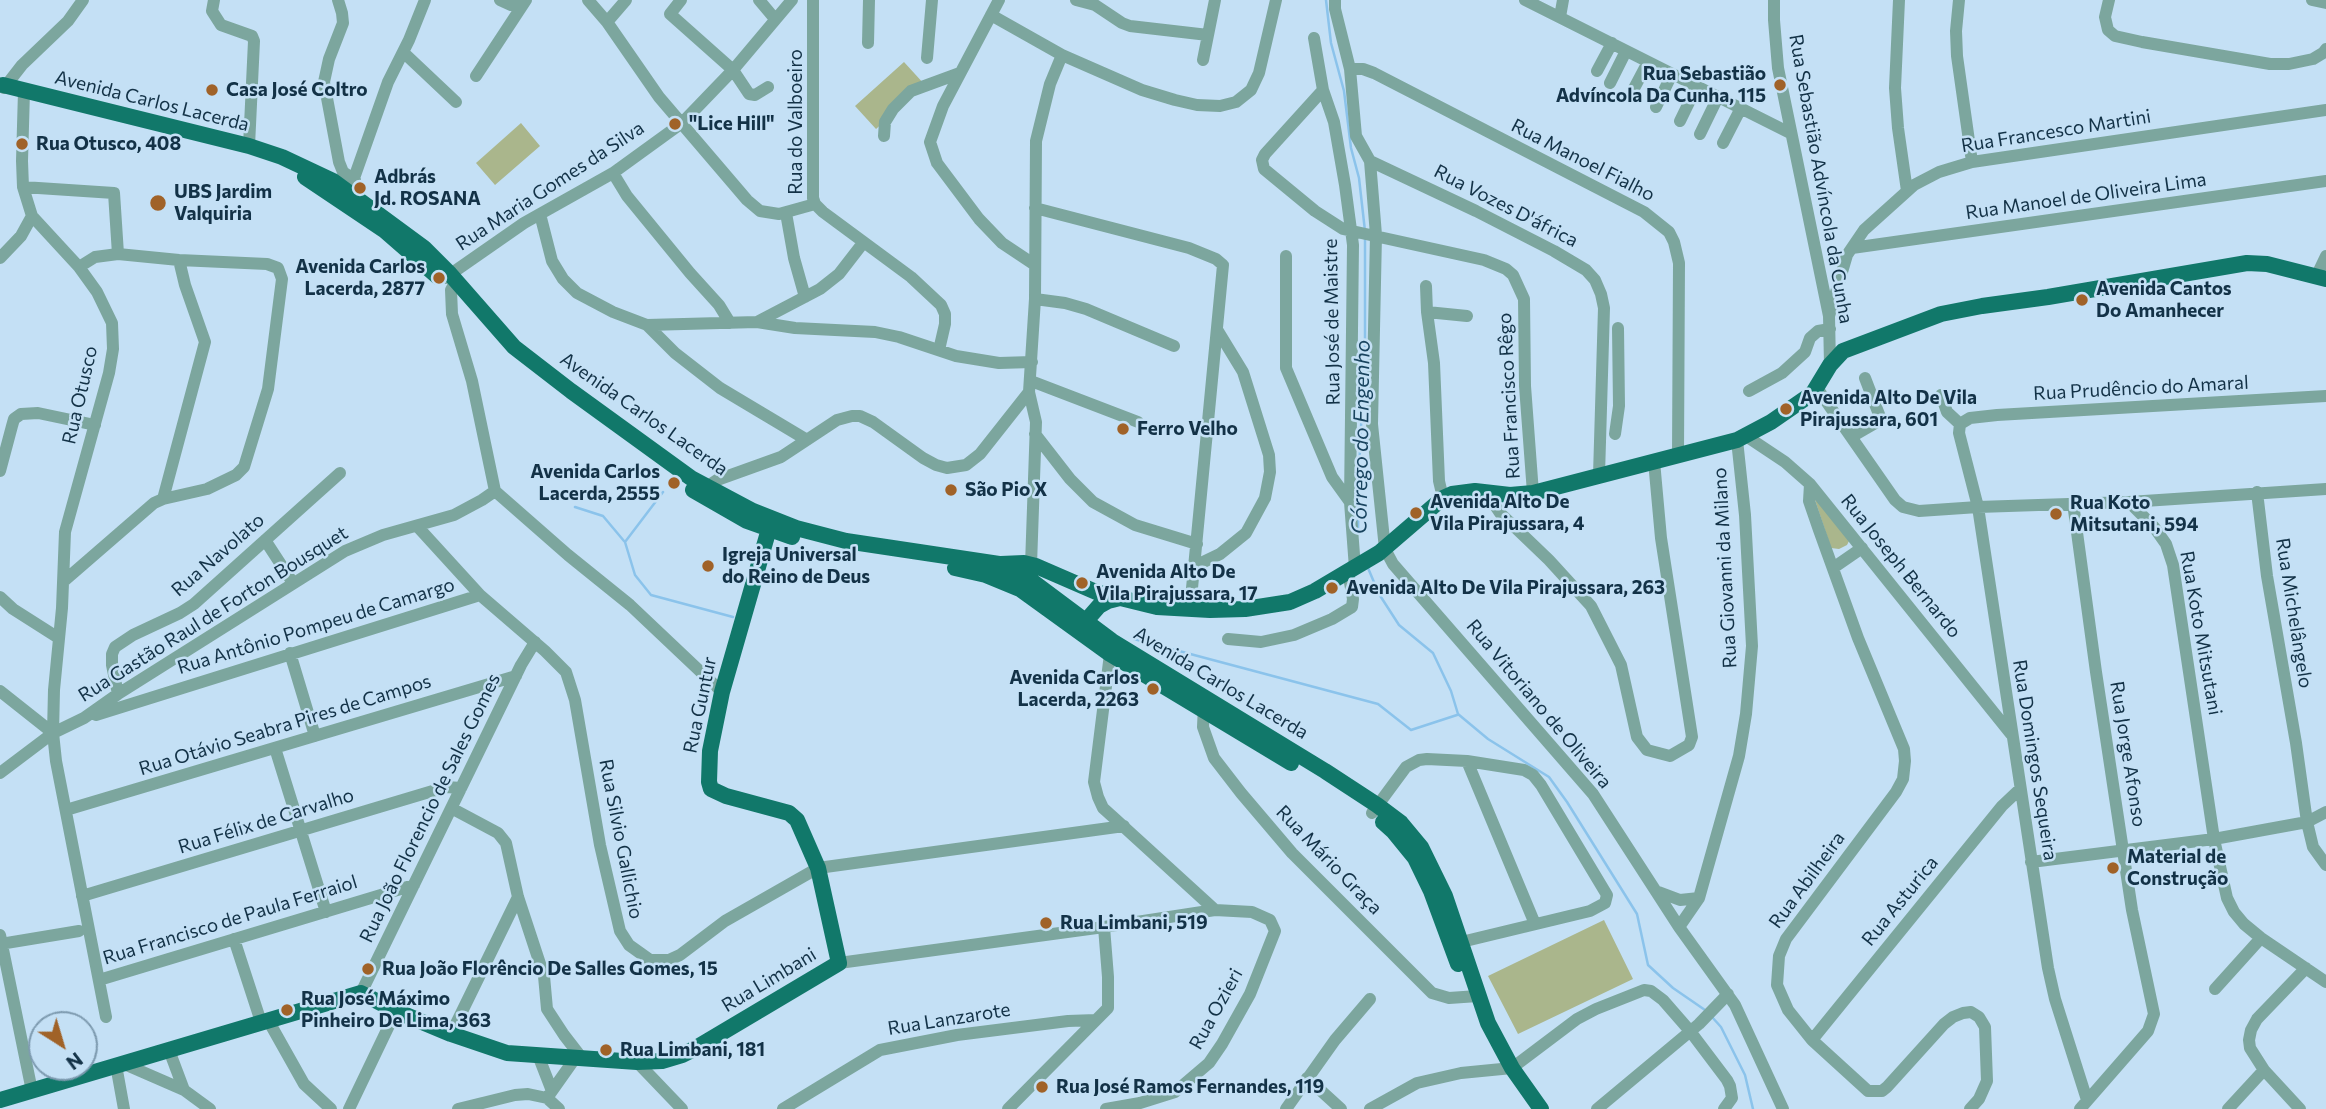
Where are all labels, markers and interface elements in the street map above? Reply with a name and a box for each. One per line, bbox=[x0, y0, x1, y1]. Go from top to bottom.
street label: Rua Sebastião Advíncola da Cunha bbox=[1784, 33, 1858, 325]
street label: Rua do Valboeiro bbox=[785, 49, 807, 195]
place label: Rua Sebastião Advíncola Da Cunha, 115 bbox=[1556, 63, 1766, 107]
street label: Avenida Carlos Lacerda bbox=[53, 66, 251, 136]
marker: Rua Sebastião Advíncola Da Cunha, 115 bbox=[1772, 77, 1788, 93]
place label: Casa José Coltro bbox=[226, 79, 368, 101]
marker: Casa José Coltro bbox=[204, 82, 220, 98]
street label: Rua Francesco Martini bbox=[1959, 105, 2153, 157]
place label: "Lice Hill" bbox=[689, 113, 775, 135]
street label: Rua Manoel Fialho bbox=[1507, 114, 1659, 206]
marker: "Lice Hill" bbox=[667, 116, 683, 132]
street label: Rua Maria Gomes da Silva bbox=[452, 117, 648, 255]
place label: Rua Otusco, 408 bbox=[36, 133, 181, 155]
marker: Rua Otusco, 408 bbox=[14, 136, 30, 152]
street label: Rua Vozes D'áfrica bbox=[1430, 160, 1582, 252]
place label: Adbrás Jd. ROSANA bbox=[374, 166, 481, 210]
street label: Rua Manoel de Oliveira Lima bbox=[1964, 168, 2208, 224]
marker: Adbrás Jd. ROSANA bbox=[352, 180, 368, 196]
place label: UBS Jardim Valquiria bbox=[174, 181, 272, 225]
marker: UBS Jardim Valquiria bbox=[148, 193, 168, 213]
street label: Rua José de Maistre bbox=[1319, 238, 1345, 406]
place label: Avenida Carlos Lacerda, 2877 bbox=[295, 256, 425, 300]
marker: Avenida Carlos Lacerda, 2877 bbox=[431, 270, 447, 286]
place label: Avenida Cantos Do Amanhecer bbox=[2096, 278, 2232, 322]
marker: Avenida Cantos Do Amanhecer bbox=[2074, 292, 2090, 308]
street label: Rua Francisco Rêgo bbox=[1493, 312, 1525, 480]
water label: Córrego do Engenho bbox=[1347, 340, 1375, 534]
street label: Rua Otusco bbox=[58, 344, 102, 446]
street label: Avenida Carlos Lacerda bbox=[556, 347, 732, 481]
street label: Rua Prudêncio do Amaral bbox=[2033, 371, 2249, 405]
place label: Avenida Alto De Vila Pirajussara, 601 bbox=[1800, 387, 1977, 431]
marker: Avenida Alto De Vila Pirajussara, 601 bbox=[1778, 401, 1794, 417]
place label: Ferro Velho bbox=[1137, 418, 1238, 440]
marker: Ferro Velho bbox=[1115, 421, 1131, 437]
place label: Avenida Carlos Lacerda, 2555 bbox=[530, 461, 660, 505]
street label: Rua Giovanni da Milano bbox=[1708, 467, 1742, 669]
marker: Avenida Carlos Lacerda, 2555 bbox=[666, 475, 682, 491]
place label: São Pio X bbox=[965, 479, 1047, 501]
marker: São Pio X bbox=[943, 482, 959, 498]
street label: Rua Joseph Bernardo bbox=[1836, 490, 1966, 642]
place label: Avenida Alto De Vila Pirajussara, 4 bbox=[1430, 491, 1584, 535]
place label: Rua Koto Mitsutani, 594 bbox=[2070, 492, 2198, 536]
marker: Avenida Alto De Vila Pirajussara, 4 bbox=[1408, 505, 1424, 521]
marker: Rua Koto Mitsutani, 594 bbox=[2048, 506, 2064, 522]
street label: Rua Navolato bbox=[167, 509, 269, 601]
street label: Rua Gastão Raul de Forton Bousquet bbox=[74, 521, 352, 707]
street label: Rua Michelângelo bbox=[2271, 536, 2317, 690]
place label: Igreja Universal do Reino de Deus bbox=[722, 544, 870, 588]
street label: Rua Koto Mitsutani bbox=[2175, 549, 2227, 717]
marker: Igreja Universal do Reino de Deus bbox=[700, 558, 716, 574]
place label: Avenida Alto De Vila Pirajussara, 17 bbox=[1096, 561, 1258, 605]
street label: Rua Antônio Pompeu de Camargo bbox=[175, 573, 457, 679]
marker: Avenida Alto De Vila Pirajussara, 17 bbox=[1074, 575, 1090, 591]
place label: Avenida Alto De Vila Pirajussara, 263 bbox=[1346, 577, 1665, 599]
marker: Avenida Alto De Vila Pirajussara, 263 bbox=[1324, 580, 1340, 596]
street label: Rua Vitoriano de Oliveira bbox=[1462, 615, 1616, 793]
street label: Avenida Carlos Lacerda bbox=[1130, 622, 1312, 744]
street label: Rua Guntur bbox=[679, 655, 721, 755]
street label: Rua Domingos Sequeira bbox=[2008, 658, 2062, 862]
place label: Avenida Carlos Lacerda, 2263 bbox=[1009, 667, 1139, 711]
street label: Rua Otávio Seabra Pires de Campos bbox=[136, 670, 434, 780]
street label: Rua João Florencio de Sales Gomes bbox=[355, 670, 505, 946]
street label: Rua Jorge Afonso bbox=[2105, 680, 2151, 828]
marker: Avenida Carlos Lacerda, 2263 bbox=[1145, 681, 1161, 697]
street label: Rua Silvio Gallichio bbox=[594, 757, 648, 921]
street label: Rua Félix de Carvalho bbox=[175, 783, 357, 859]
street label: Rua Mário Graça bbox=[1271, 801, 1387, 919]
street label: Rua Abilheira bbox=[1764, 827, 1850, 933]
place label: Material de Construção bbox=[2127, 846, 2228, 890]
street label: Rua Asturica bbox=[1857, 852, 1943, 950]
marker: Material de Construção bbox=[2105, 860, 2121, 876]
street label: Rua Francisco de Paula Ferraiol bbox=[100, 870, 360, 970]
place label: Rua Limbani, 519 bbox=[1060, 912, 1208, 934]
marker: Rua Limbani, 519 bbox=[1038, 915, 1054, 931]
street label: Rua Limbani bbox=[718, 943, 820, 1017]
place label: Rua João Florêncio De Salles Gomes, 15 bbox=[382, 958, 718, 980]
marker: Rua João Florêncio De Salles Gomes, 15 bbox=[360, 961, 376, 977]
street label: Rua Ozieri bbox=[1184, 964, 1248, 1054]
place label: Rua José Máximo Pinheiro De Lima, 363 bbox=[301, 988, 491, 1032]
street label: Rua Lanzarote bbox=[886, 998, 1012, 1040]
marker: Rua José Máximo Pinheiro De Lima, 363 bbox=[279, 1002, 295, 1018]
north arrow bbox=[28, 1011, 98, 1081]
place label: Rua Limbani, 181 bbox=[620, 1039, 765, 1061]
marker: Rua Limbani, 181 bbox=[598, 1042, 614, 1058]
text: N bbox=[62, 1048, 87, 1075]
place label: Rua José Ramos Fernandes, 119 bbox=[1056, 1076, 1324, 1098]
marker: Rua José Ramos Fernandes, 119 bbox=[1034, 1079, 1050, 1095]

